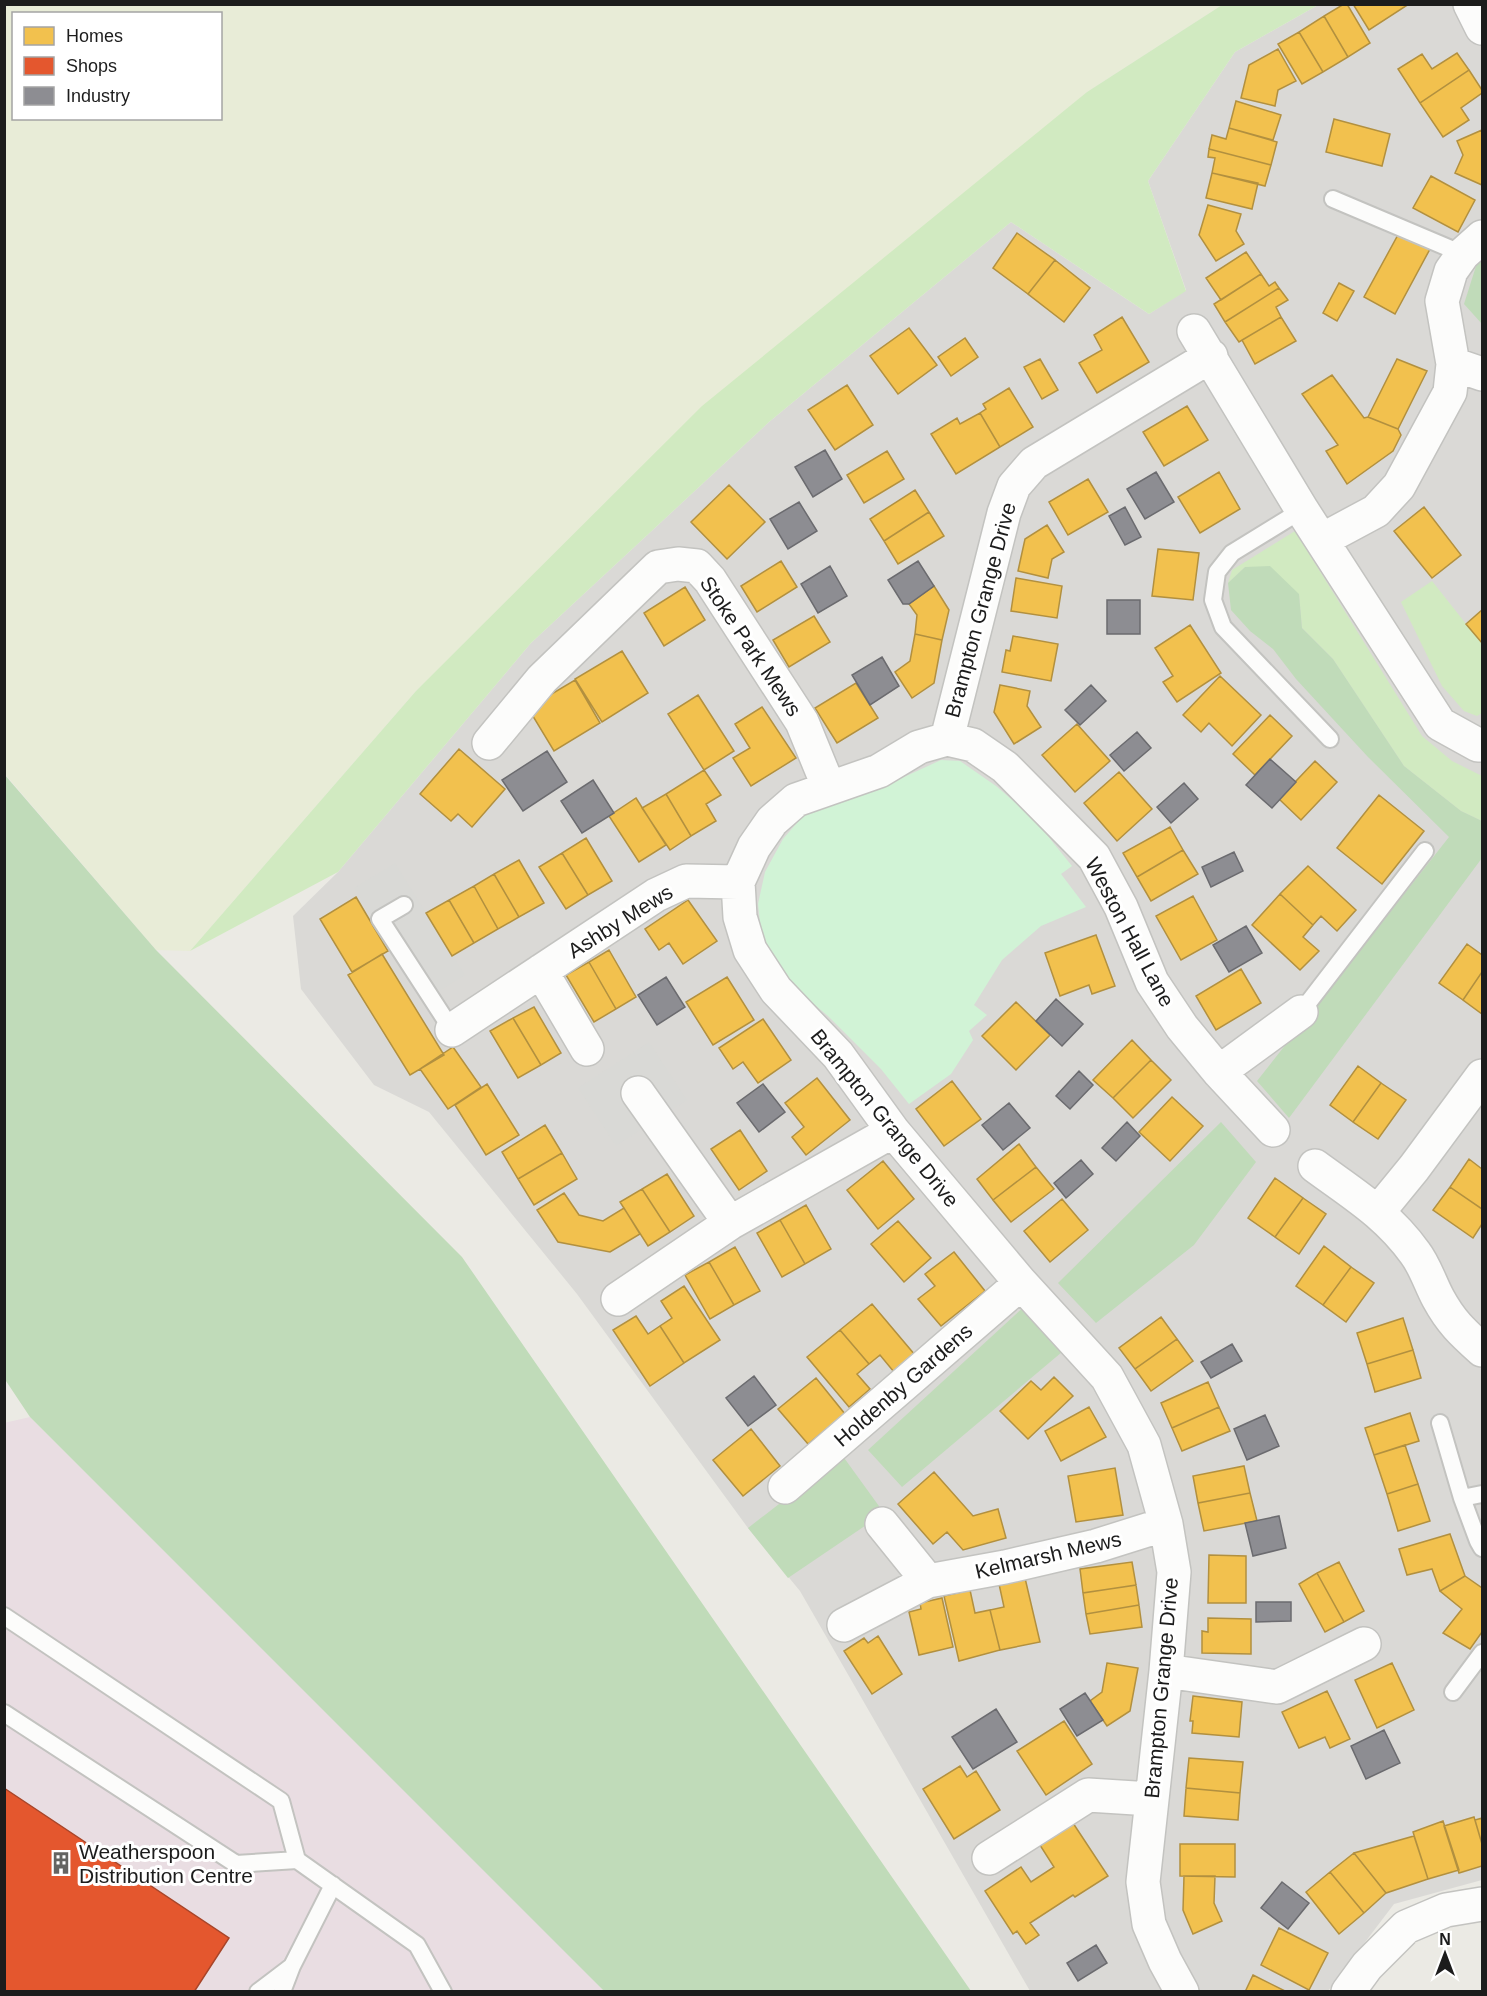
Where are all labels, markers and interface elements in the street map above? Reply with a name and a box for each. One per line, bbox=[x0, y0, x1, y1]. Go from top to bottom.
legend bbox=[12, 12, 222, 120]
text: Homes bbox=[66, 26, 123, 46]
text: Shops bbox=[66, 56, 117, 76]
text: Industry bbox=[66, 86, 130, 106]
street label: Brampton Grange Drive bbox=[940, 500, 1020, 720]
street label: Stoke Park Mews bbox=[696, 572, 806, 720]
street label: Weston Hall Lane bbox=[1081, 854, 1179, 1010]
street label: Ashby Mews bbox=[563, 880, 677, 962]
street label: Brampton Grange Drive bbox=[806, 1025, 964, 1211]
street label: Holdenby Gardens bbox=[829, 1319, 977, 1451]
street label: Kelmarsh Mews bbox=[973, 1527, 1123, 1583]
street label: Brampton Grange Drive bbox=[1140, 1577, 1182, 1799]
place label: Weatherspoon Distribution Centre bbox=[79, 1840, 253, 1887]
building icon: Weatherspoon Distribution Centre bbox=[48, 1850, 74, 1876]
north arrow bbox=[1415, 1924, 1475, 1984]
text: N bbox=[1439, 1931, 1451, 1948]

